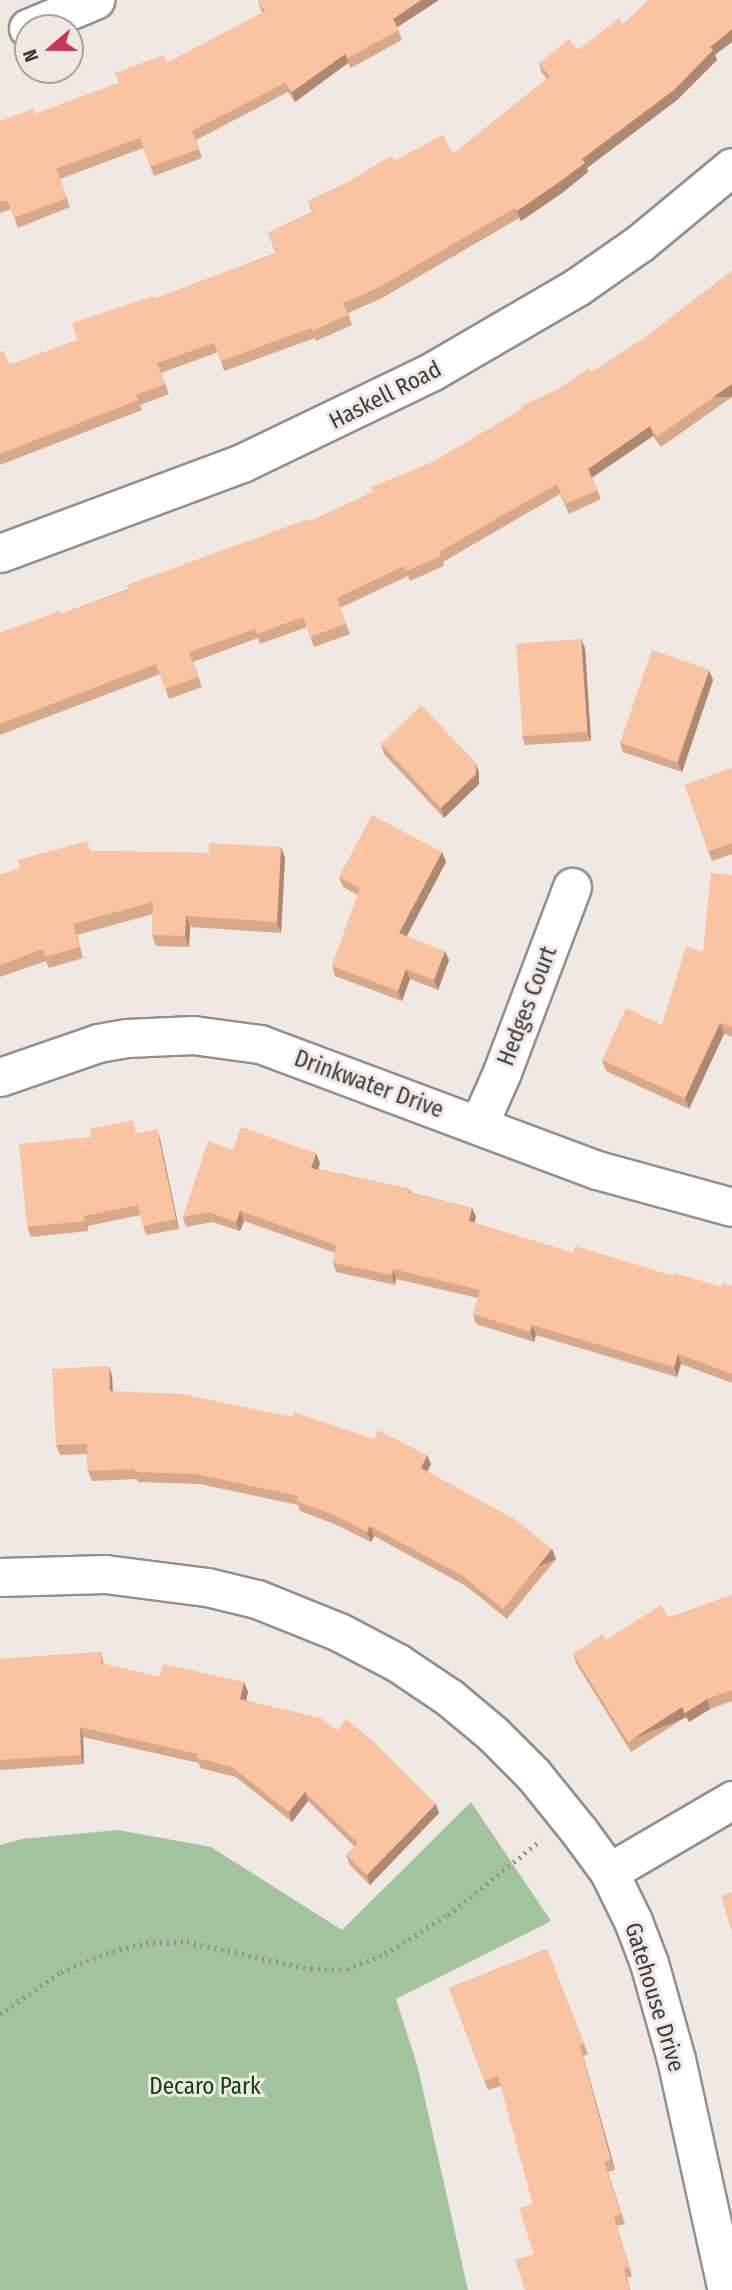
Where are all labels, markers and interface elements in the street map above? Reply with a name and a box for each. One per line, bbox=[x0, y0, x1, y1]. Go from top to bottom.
north arrow bbox=[14, 14, 84, 84]
text: N bbox=[18, 46, 43, 65]
street label: Haskell Road bbox=[324, 355, 446, 435]
street label: Hedges Court bbox=[492, 942, 562, 1070]
street label: Drinkwater Drive bbox=[291, 1044, 447, 1124]
street label: Gatehouse Drive bbox=[619, 1919, 691, 2075]
park label: Decaro Park bbox=[149, 2072, 261, 2100]

